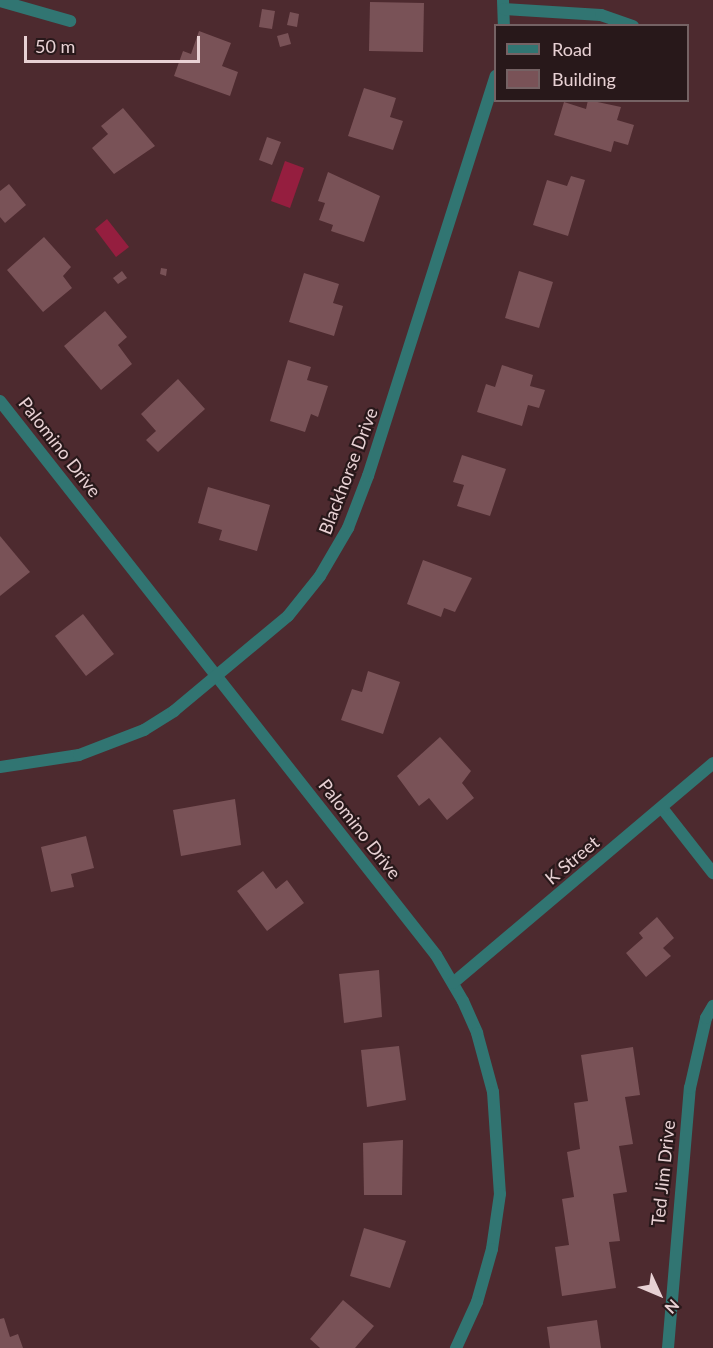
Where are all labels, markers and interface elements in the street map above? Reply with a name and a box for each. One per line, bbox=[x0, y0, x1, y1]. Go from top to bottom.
scale bar bbox=[27, 24, 202, 62]
legend bbox=[494, 24, 689, 102]
text: 50 m bbox=[35, 35, 75, 57]
text: Road bbox=[552, 38, 592, 60]
text: Building bbox=[552, 68, 616, 90]
street label: Palomino Drive bbox=[14, 393, 106, 501]
street label: Blackhorse Drive bbox=[314, 405, 382, 537]
street label: Palomino Drive bbox=[314, 775, 406, 883]
street label: K Street bbox=[541, 831, 603, 889]
street label: Ted Jim Drive bbox=[647, 1119, 679, 1227]
north arrow bbox=[629, 1264, 689, 1324]
text: N bbox=[661, 1296, 683, 1318]

